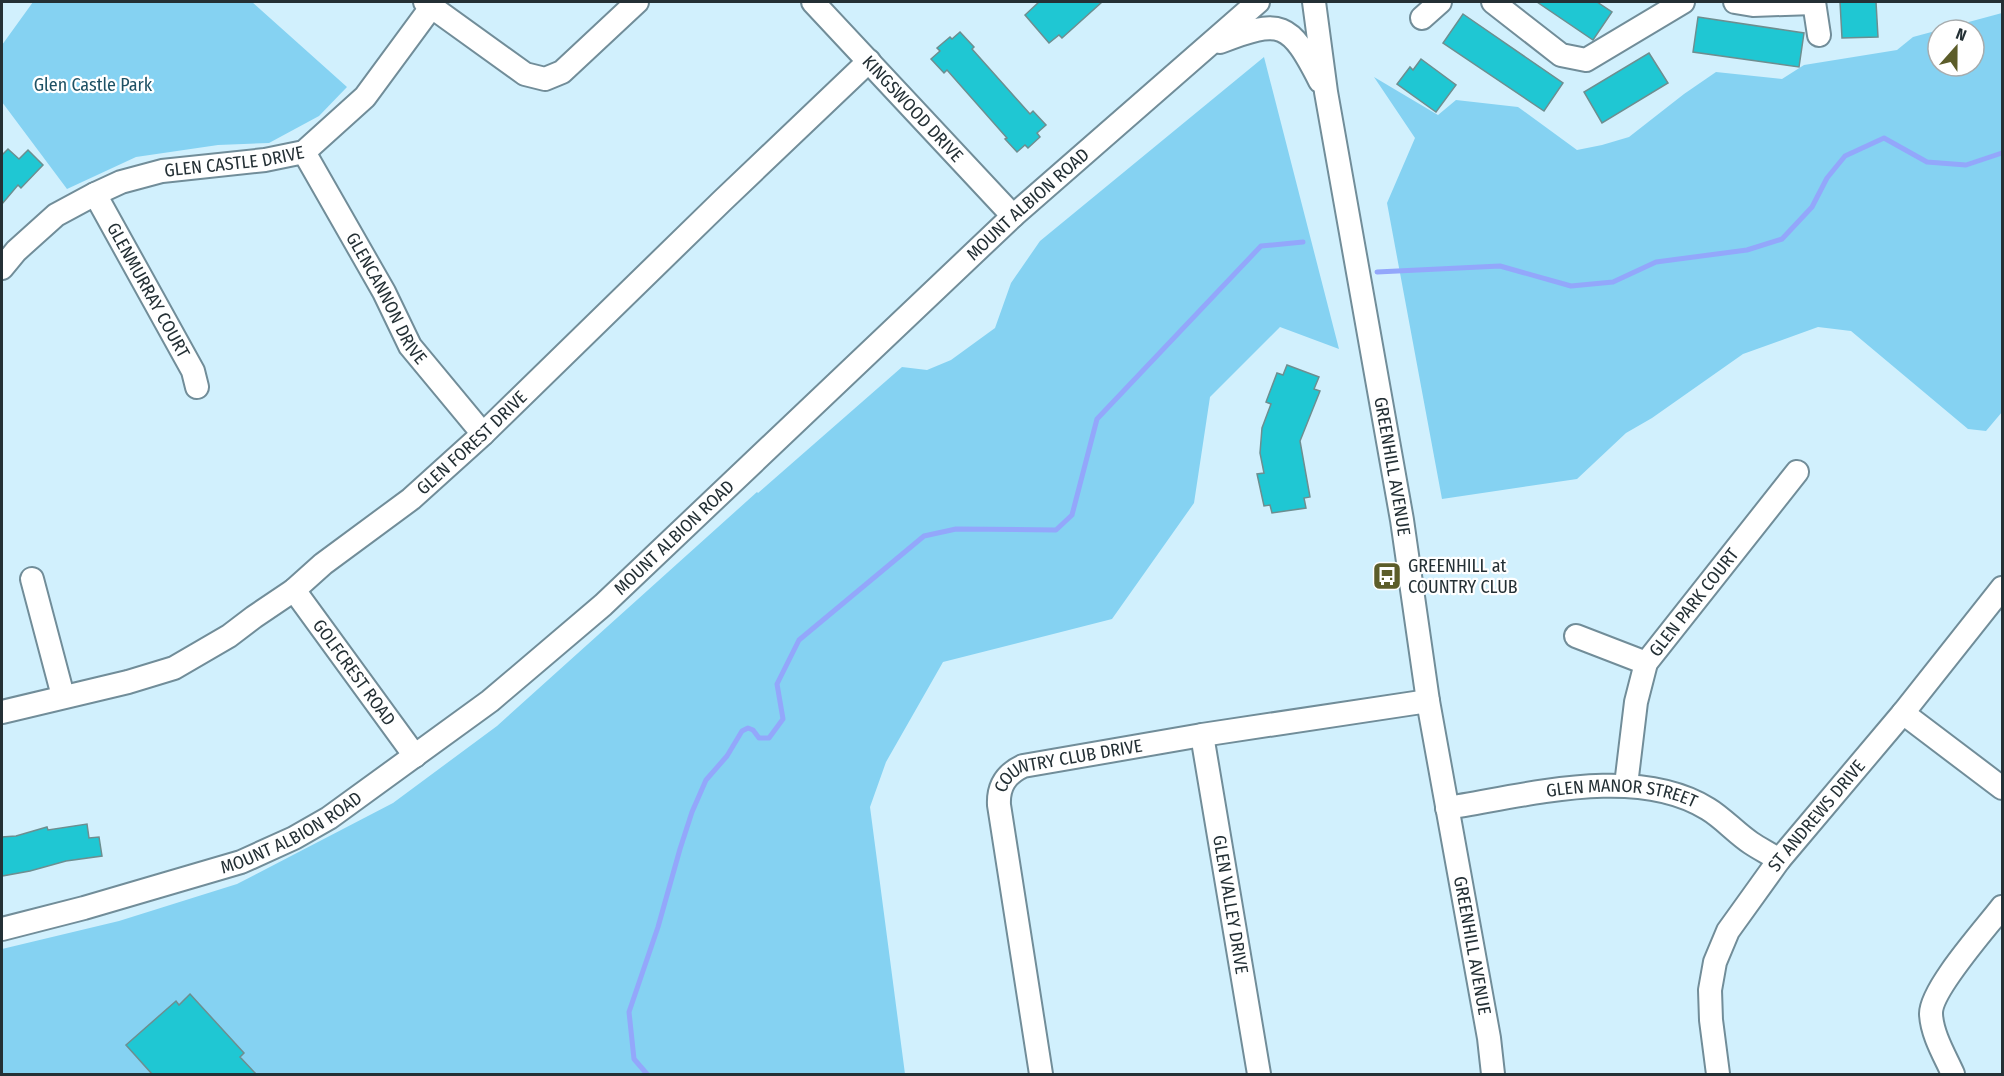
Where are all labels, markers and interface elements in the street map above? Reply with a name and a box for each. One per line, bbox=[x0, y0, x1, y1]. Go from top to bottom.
north arrow bbox=[1926, 18, 1986, 78]
text: N bbox=[1953, 24, 1969, 45]
street label: KINGSWOOD DRIVE bbox=[858, 51, 968, 166]
park label: Glen Castle Park bbox=[34, 74, 153, 96]
street label: GLEN CASTLE DRIVE bbox=[163, 141, 306, 182]
street label: MOUNT ALBION ROAD bbox=[962, 144, 1094, 265]
street label: GLENMURRAY COURT bbox=[102, 219, 195, 362]
street label: GLENCANNON DRIVE bbox=[341, 228, 432, 369]
street label: GLEN FOREST DRIVE bbox=[412, 386, 532, 500]
street label: GREENHILL AVENUE bbox=[1369, 395, 1415, 537]
street label: MOUNT ALBION ROAD bbox=[609, 475, 739, 600]
street label: GLEN PARK COURT bbox=[1644, 543, 1744, 661]
place label: GREENHILL at COUNTRY CLUB bbox=[1408, 555, 1518, 598]
bus stop icon: GREENHILL at COUNTRY CLUB bbox=[1371, 560, 1403, 592]
street label: GOLFCREST ROAD bbox=[308, 615, 400, 730]
street label: COUNTRY CLUB DRIVE bbox=[989, 735, 1144, 795]
street label: ST ANDREWS DRIVE bbox=[1763, 755, 1870, 876]
street label: GLEN MANOR STREET bbox=[1545, 775, 1701, 813]
street label: MOUNT ALBION ROAD bbox=[218, 787, 366, 878]
street label: GLEN VALLEY DRIVE bbox=[1208, 834, 1253, 976]
street label: GREENHILL AVENUE bbox=[1449, 875, 1496, 1017]

